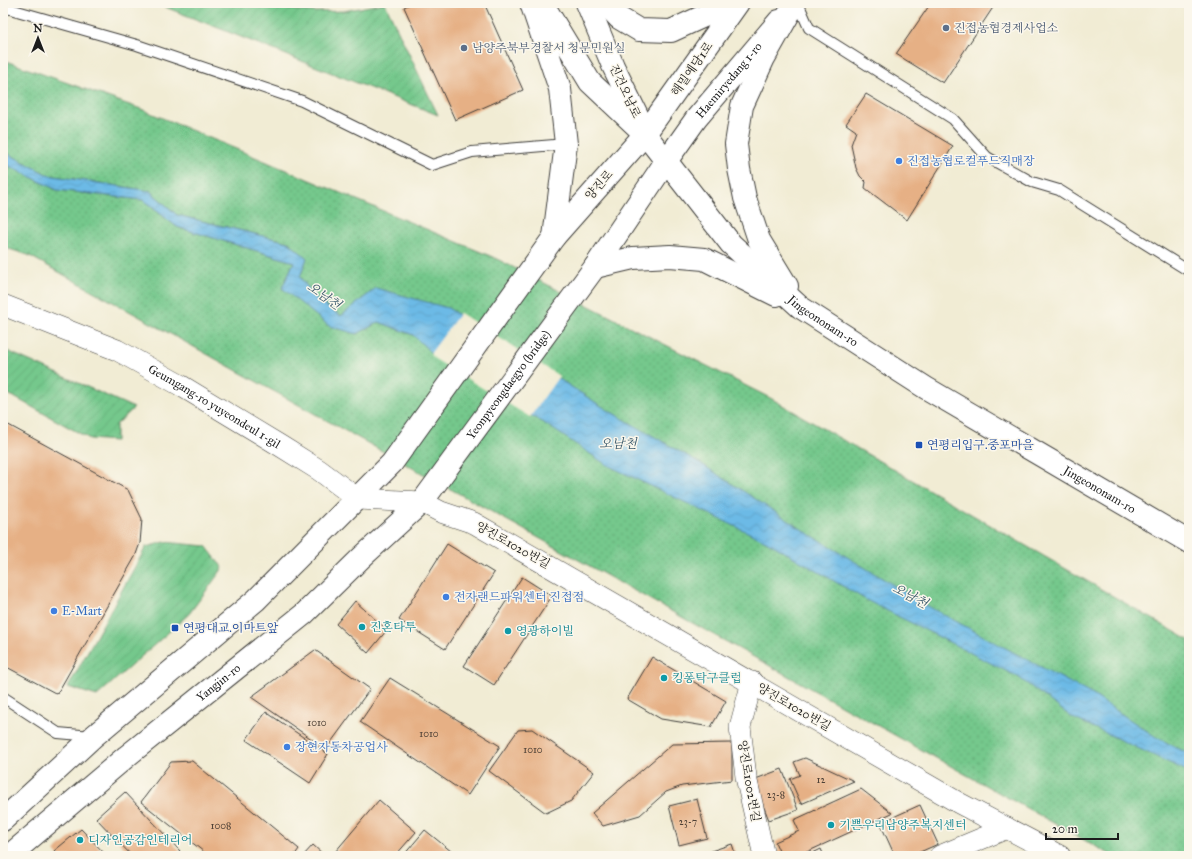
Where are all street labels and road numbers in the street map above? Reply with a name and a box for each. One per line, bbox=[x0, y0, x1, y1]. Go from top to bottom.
street label: 해밀예당1로 bbox=[668, 39, 716, 99]
street label: Haemiryedang 1-ro bbox=[693, 39, 765, 121]
street label: 진건오남로 bbox=[606, 62, 644, 121]
street label: 양진로 bbox=[582, 167, 616, 203]
street label: Jingeononam-ro bbox=[783, 291, 861, 349]
street label: Yeonpyeongdaegyo (bridge) bbox=[464, 327, 553, 442]
street label: Geumgang-ro yuyeondeul 1-gil bbox=[146, 362, 284, 452]
street label: Jingeononam-ro bbox=[1059, 462, 1138, 516]
street label: 양진로1020번길 bbox=[474, 519, 552, 571]
street label: Yangjin-ro bbox=[194, 661, 243, 704]
street label: 양진로1020번길 bbox=[755, 680, 833, 734]
street label: 양진로1002번길 bbox=[735, 739, 763, 823]

